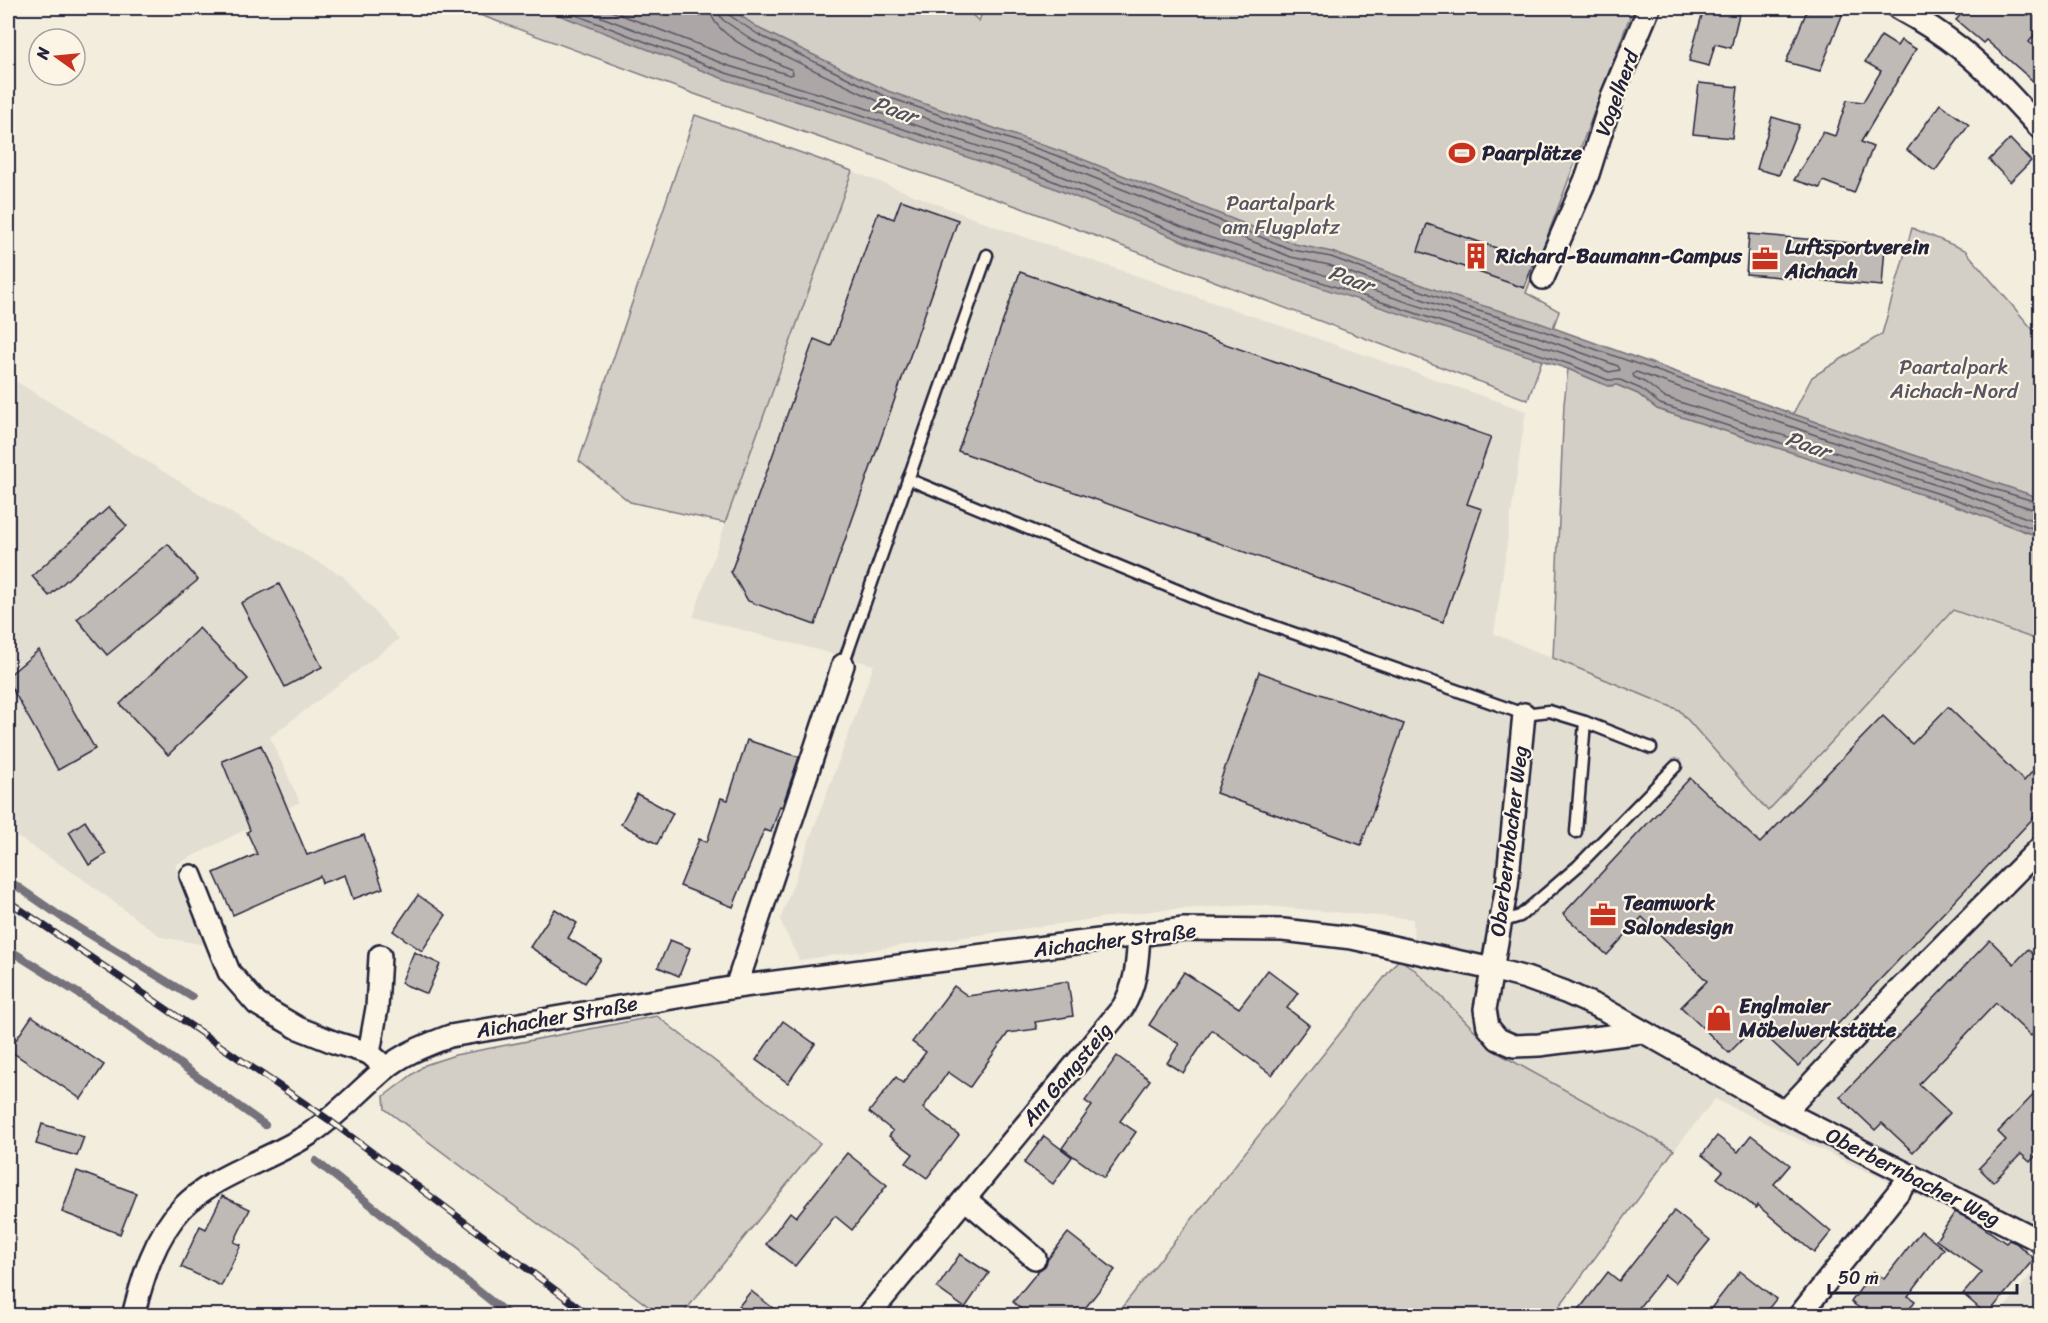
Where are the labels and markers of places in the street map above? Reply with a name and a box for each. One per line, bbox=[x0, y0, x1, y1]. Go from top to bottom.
place label: Paarplätze bbox=[1482, 134, 1582, 172]
sports icon: Paarplätze bbox=[1447, 138, 1477, 168]
place label: Luftsportverein Aichach bbox=[1784, 228, 1930, 290]
place label: Richard-Baumann-Campus bbox=[1495, 237, 1743, 275]
building icon: Richard-Baumann-Campus bbox=[1461, 241, 1491, 271]
office icon: Luftsportverein Aichach bbox=[1750, 244, 1780, 274]
place label: Teamwork Salondesign bbox=[1622, 884, 1734, 946]
office icon: Teamwork Salondesign bbox=[1588, 900, 1618, 930]
place label: Englmaier Möbelwerkstätte bbox=[1738, 987, 1897, 1049]
shop icon: Englmaier Möbelwerkstätte bbox=[1704, 1003, 1734, 1033]

